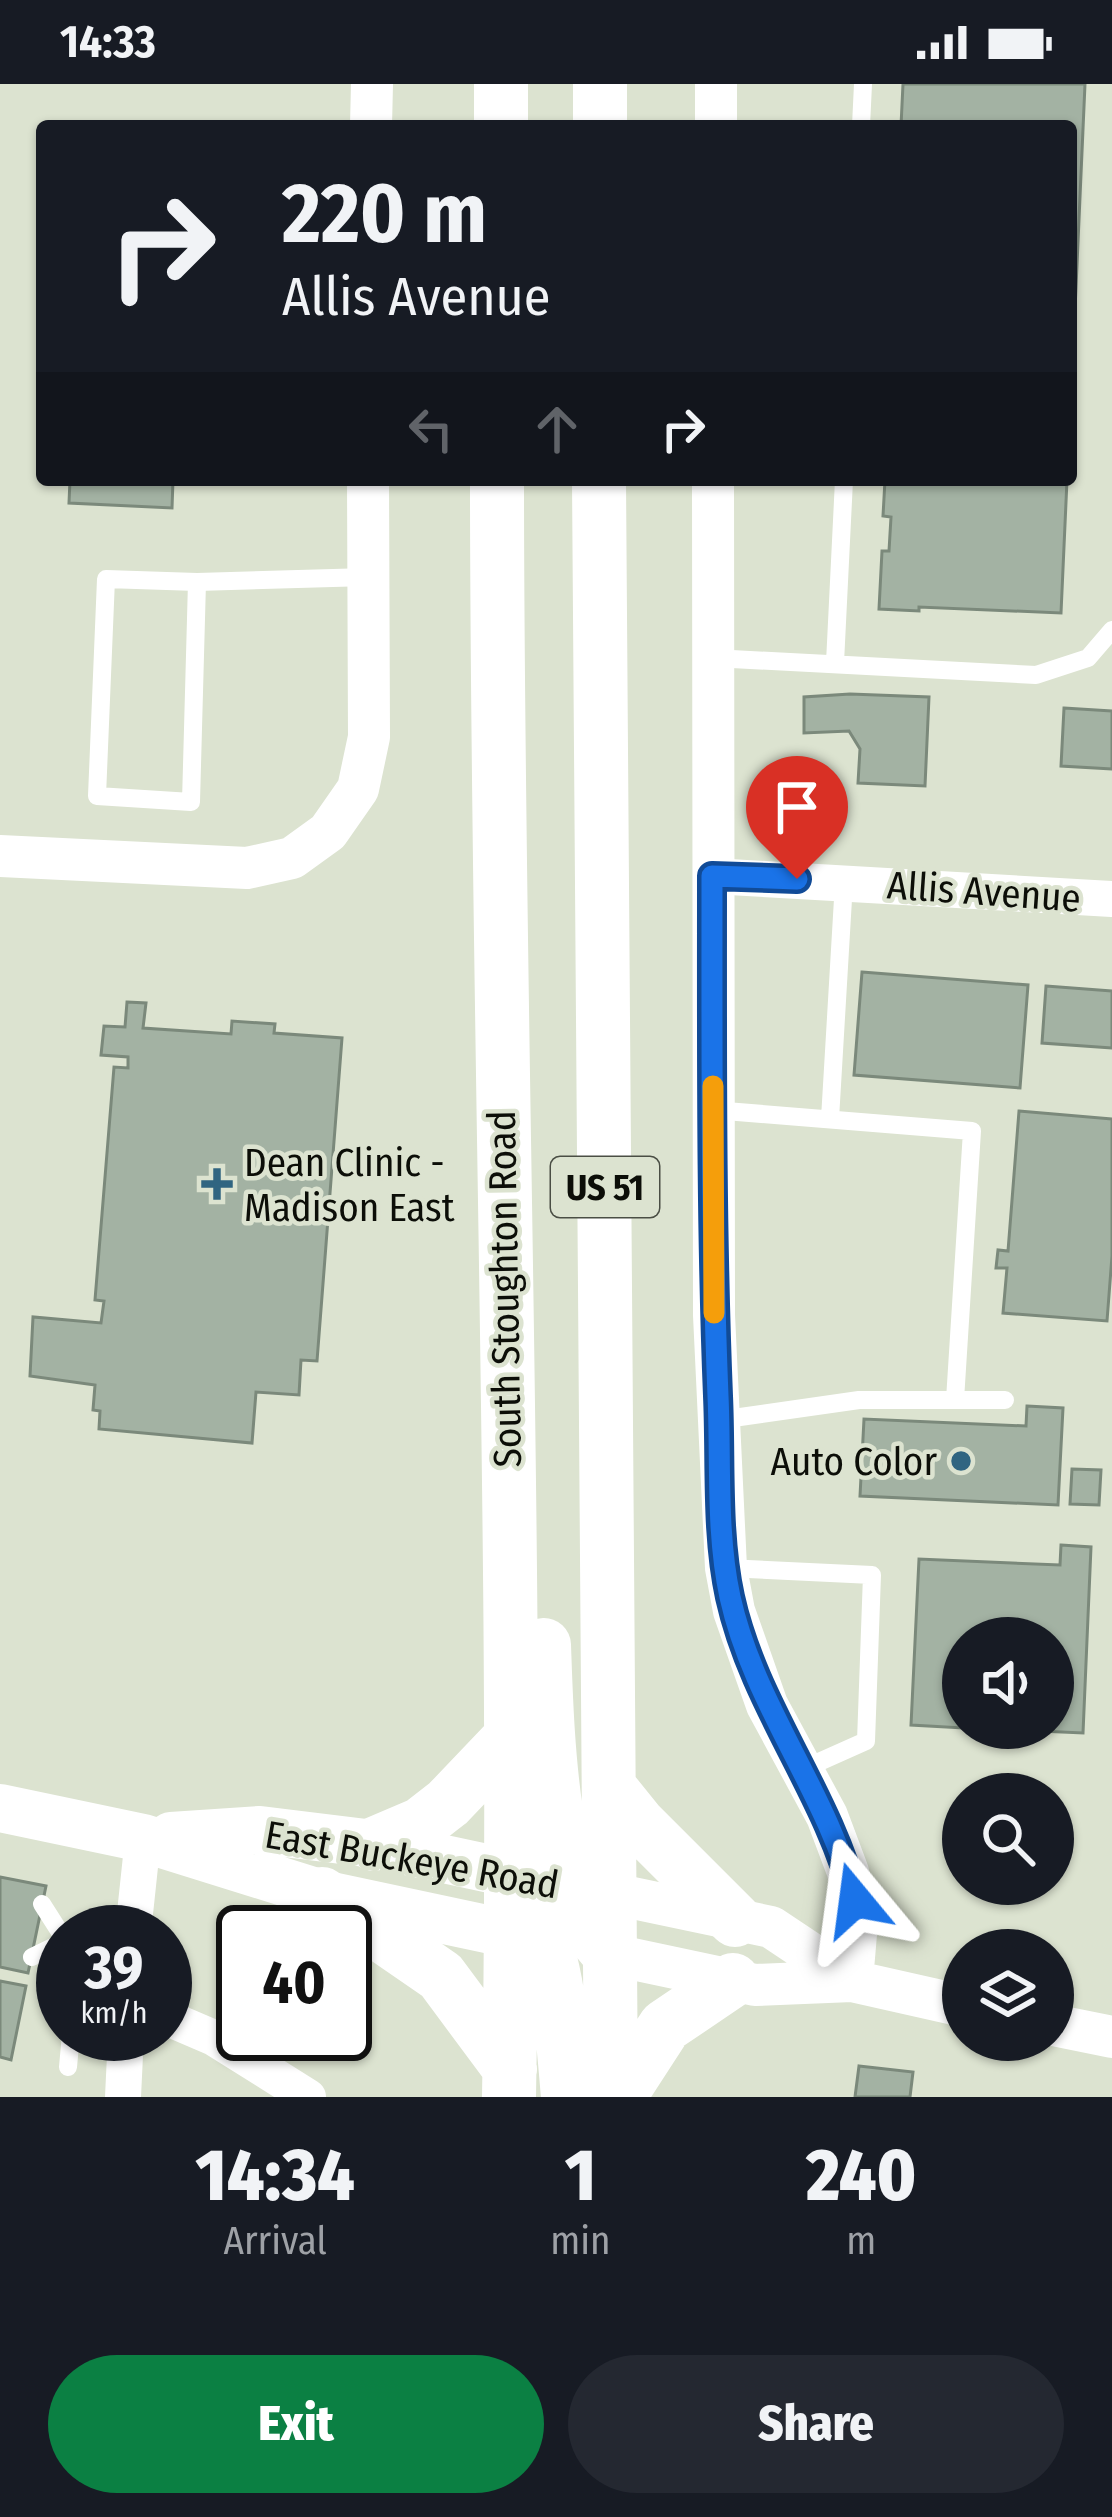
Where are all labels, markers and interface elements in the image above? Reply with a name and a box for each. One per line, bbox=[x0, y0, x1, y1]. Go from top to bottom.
text: 14:33 bbox=[60, 15, 156, 69]
text: 220 m bbox=[282, 163, 487, 264]
icon: right bbox=[84, 168, 240, 324]
text: Allis Avenue bbox=[282, 265, 551, 329]
icon: left bbox=[398, 396, 464, 462]
icon: ahead bbox=[524, 396, 590, 462]
icon: right bbox=[650, 396, 716, 462]
pin bbox=[746, 756, 848, 879]
icon: arrive bbox=[764, 774, 830, 840]
street label: Allis Avenue bbox=[886, 862, 1082, 922]
street label: South Stoughton Road bbox=[479, 1110, 531, 1468]
place label: Dean Clinic - Madison East bbox=[244, 1140, 455, 1231]
road number: US 51 bbox=[551, 1157, 659, 1217]
marker: Dean Clinic - Madison East bbox=[201, 1168, 233, 1200]
place label: Auto Color bbox=[770, 1439, 937, 1485]
marker: Auto Color bbox=[948, 1448, 974, 1474]
map controls bbox=[942, 1617, 1074, 2061]
button: sound bbox=[942, 1617, 1074, 1749]
button: search bbox=[942, 1773, 1074, 1905]
street label: East Buckeye Road bbox=[262, 1812, 562, 1908]
position arrow bbox=[792, 1837, 918, 1963]
speed limit sign: 40 bbox=[216, 1905, 372, 2061]
button: layers bbox=[942, 1929, 1074, 2061]
text: 39 bbox=[85, 1932, 143, 2004]
text: km/h bbox=[81, 1995, 147, 2031]
text: 14:34 bbox=[196, 2133, 355, 2219]
text: 1 bbox=[565, 2133, 596, 2219]
text: 240 bbox=[806, 2133, 916, 2219]
text: Arrival bbox=[223, 2218, 327, 2264]
text: min bbox=[550, 2218, 611, 2264]
text: m bbox=[846, 2218, 876, 2264]
button: Exit bbox=[48, 2355, 544, 2493]
button: Share bbox=[568, 2355, 1064, 2493]

